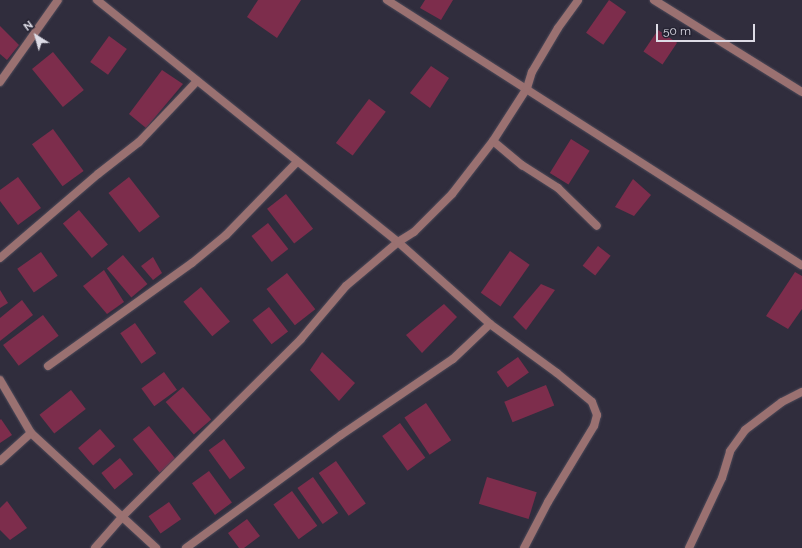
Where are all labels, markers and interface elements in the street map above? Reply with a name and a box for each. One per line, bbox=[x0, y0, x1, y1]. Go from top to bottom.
north arrow bbox=[16, 16, 56, 56]
scale bar bbox=[658, 16, 757, 42]
text: N bbox=[21, 18, 36, 34]
text: 50 m bbox=[663, 24, 691, 38]

